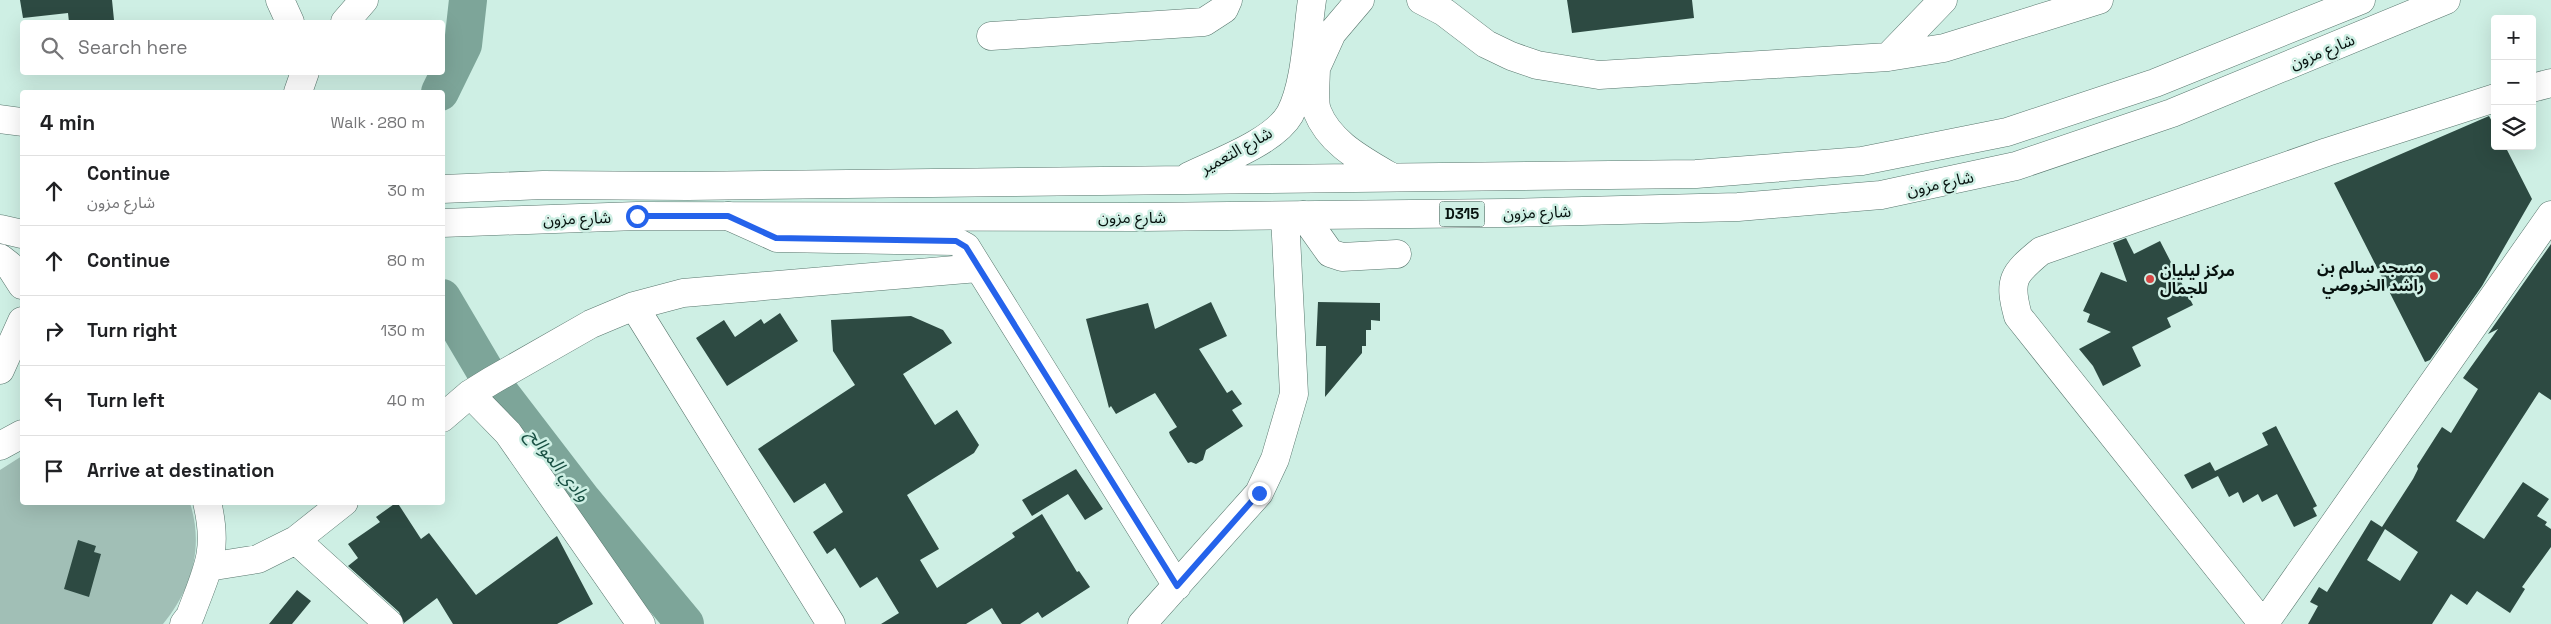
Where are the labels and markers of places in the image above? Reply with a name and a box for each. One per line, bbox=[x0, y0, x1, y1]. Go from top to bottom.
place label: مسجد سالم بن راشد الخروصي bbox=[2317, 257, 2424, 299]
place label: مركز ليليان للجمال bbox=[2160, 260, 2235, 299]
marker: مسجد سالم بن راشد الخروصي bbox=[2428, 270, 2440, 282]
marker: مركز ليليان للجمال bbox=[2144, 273, 2156, 285]

